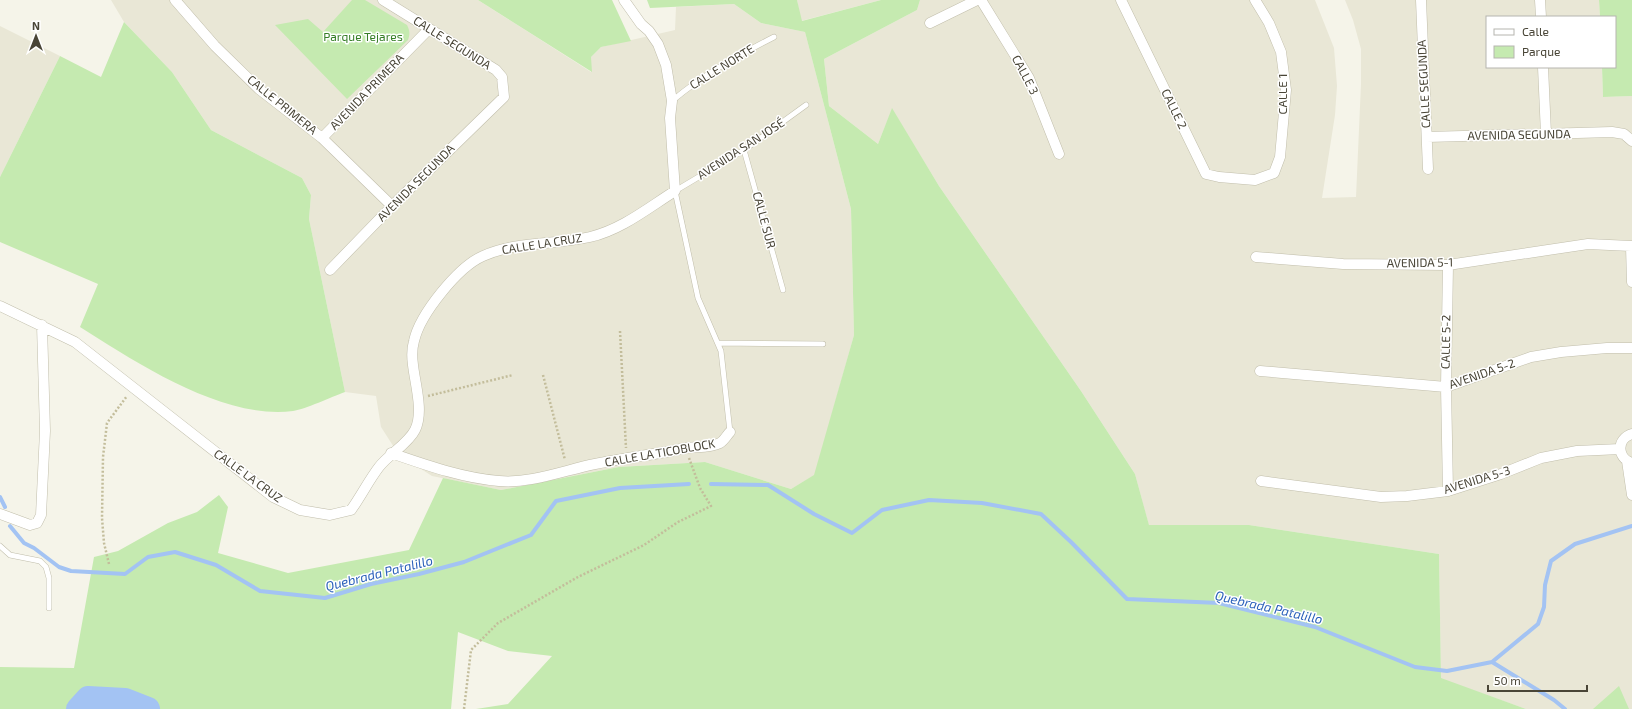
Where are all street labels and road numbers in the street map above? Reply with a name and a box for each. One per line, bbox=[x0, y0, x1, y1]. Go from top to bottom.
street label: CALLE SEGUNDA bbox=[411, 13, 494, 72]
street label: CALLE SEGUNDA bbox=[1414, 39, 1432, 129]
street label: CALLE NORTE bbox=[687, 41, 757, 92]
street label: AVENIDA PRIMERA bbox=[326, 50, 406, 132]
street label: CALLE 3 bbox=[1010, 52, 1042, 97]
street label: CALLE PRIMERA bbox=[245, 72, 321, 137]
street label: CALLE 1 bbox=[1275, 74, 1289, 114]
street label: CALLE 2 bbox=[1159, 86, 1191, 131]
street label: AVENIDA SAN JOSÉ bbox=[694, 115, 787, 182]
street label: AVENIDA SEGUNDA bbox=[1467, 126, 1571, 142]
street label: AVENIDA SEGUNDA bbox=[374, 140, 457, 224]
street label: CALLE SUR bbox=[751, 190, 779, 250]
street label: CALLE LA CRUZ bbox=[501, 230, 583, 256]
street label: AVENIDA 5-1 bbox=[1387, 254, 1453, 270]
street label: CALLE 5-2 bbox=[1438, 314, 1452, 369]
street label: AVENIDA 5-2 bbox=[1447, 355, 1517, 391]
street label: CALLE LA TICOBLOCK bbox=[603, 435, 716, 469]
street label: CALLE LA CRUZ bbox=[212, 446, 286, 505]
street label: AVENIDA 5-3 bbox=[1442, 462, 1512, 496]

